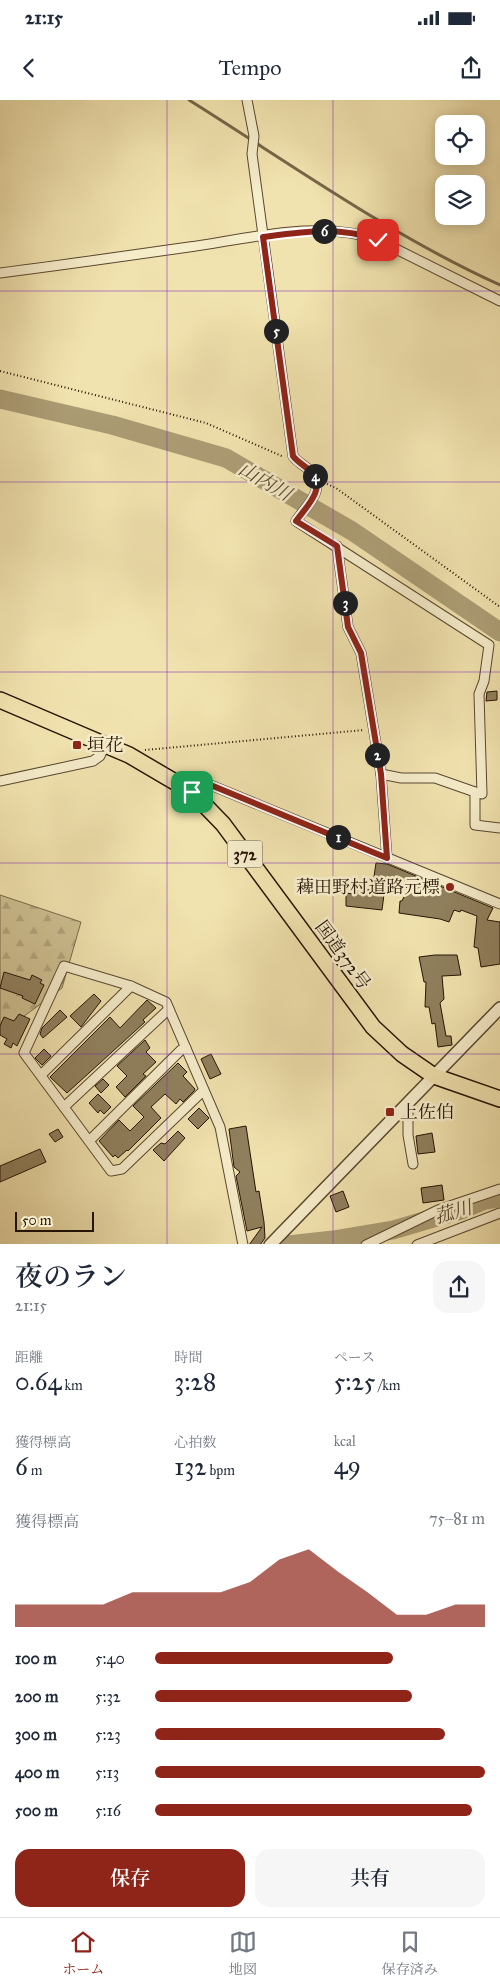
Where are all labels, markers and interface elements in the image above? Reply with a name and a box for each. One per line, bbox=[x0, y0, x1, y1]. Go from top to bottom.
text: 21:15 bbox=[25, 6, 63, 29]
icon: back bbox=[15, 54, 43, 82]
text: Tempo bbox=[218, 54, 282, 81]
icon: share bbox=[457, 54, 485, 82]
map controls bbox=[435, 115, 485, 225]
button: locate bbox=[435, 115, 485, 165]
button: layers bbox=[435, 175, 485, 225]
pin: 6 bbox=[312, 218, 336, 244]
pin bbox=[357, 219, 399, 261]
text: 6 bbox=[321, 223, 328, 240]
icon: check bbox=[364, 226, 392, 254]
pin: 5 bbox=[264, 318, 288, 344]
text: 5 bbox=[273, 323, 280, 340]
water label: 山内川 bbox=[235, 457, 297, 506]
pin: 4 bbox=[302, 464, 328, 488]
text: 4 bbox=[312, 468, 319, 485]
pin: 3 bbox=[332, 590, 358, 616]
text: 3 bbox=[343, 595, 348, 612]
place label: 垣花 bbox=[87, 734, 123, 756]
marker: 垣花 bbox=[71, 739, 83, 751]
pin: 2 bbox=[364, 742, 390, 768]
text: 2 bbox=[374, 747, 381, 764]
pin bbox=[171, 771, 213, 813]
icon: arrive bbox=[178, 778, 206, 806]
pin: 1 bbox=[326, 824, 350, 850]
text: 1 bbox=[336, 829, 341, 846]
road number: 372 bbox=[228, 841, 262, 868]
place label: 薭田野村道路元標 bbox=[296, 876, 440, 898]
marker: 薭田野村道路元標 bbox=[444, 881, 456, 893]
street label: 国道372号 bbox=[311, 916, 375, 994]
place label: 上佐伯 bbox=[400, 1101, 454, 1123]
marker: 上佐伯 bbox=[384, 1106, 396, 1118]
water label: 菰川 bbox=[432, 1195, 476, 1228]
scale bar bbox=[15, 1210, 94, 1233]
text: 50 m bbox=[22, 1212, 51, 1229]
text: 夜のラン bbox=[15, 1259, 127, 1294]
button: share bbox=[433, 1261, 485, 1313]
text: 21:15 bbox=[15, 1296, 47, 1315]
text: 距離 bbox=[15, 1349, 43, 1366]
text: 時間 bbox=[174, 1349, 202, 1366]
text: ペース bbox=[334, 1349, 375, 1366]
text: 0.64 bbox=[15, 1366, 62, 1397]
text: 3:28 bbox=[174, 1366, 216, 1397]
text: 5:25 bbox=[334, 1366, 375, 1397]
text: km bbox=[62, 1377, 83, 1394]
text: /km bbox=[375, 1377, 400, 1394]
text: kcal bbox=[334, 1433, 356, 1450]
text: 獲得標高 bbox=[15, 1434, 71, 1451]
text: 心拍数 bbox=[174, 1434, 216, 1451]
text: 49 bbox=[334, 1450, 361, 1481]
text: 6 bbox=[15, 1451, 28, 1482]
text: 132 bbox=[174, 1451, 207, 1482]
text: m bbox=[28, 1462, 43, 1479]
text: bpm bbox=[207, 1462, 235, 1479]
text: 75–81 m bbox=[429, 1509, 485, 1528]
text: 獲得標高 bbox=[15, 1512, 79, 1531]
text: 100 m bbox=[15, 1649, 57, 1668]
text: 5:40 bbox=[95, 1649, 125, 1668]
text: 200 m bbox=[15, 1687, 58, 1706]
text: 5:32 bbox=[95, 1687, 121, 1706]
text: 300 m bbox=[15, 1725, 57, 1744]
text: 5:23 bbox=[95, 1725, 121, 1744]
text: 400 m bbox=[15, 1763, 59, 1782]
text: 5:13 bbox=[95, 1763, 119, 1782]
text: 500 m bbox=[15, 1801, 58, 1820]
text: 5:16 bbox=[95, 1801, 121, 1820]
button: 保存 bbox=[15, 1849, 245, 1907]
button: 共有 bbox=[255, 1849, 485, 1907]
tab: ホーム bbox=[62, 1928, 104, 1978]
tab: 地図 bbox=[229, 1928, 257, 1978]
tab: 保存済み bbox=[382, 1928, 438, 1978]

